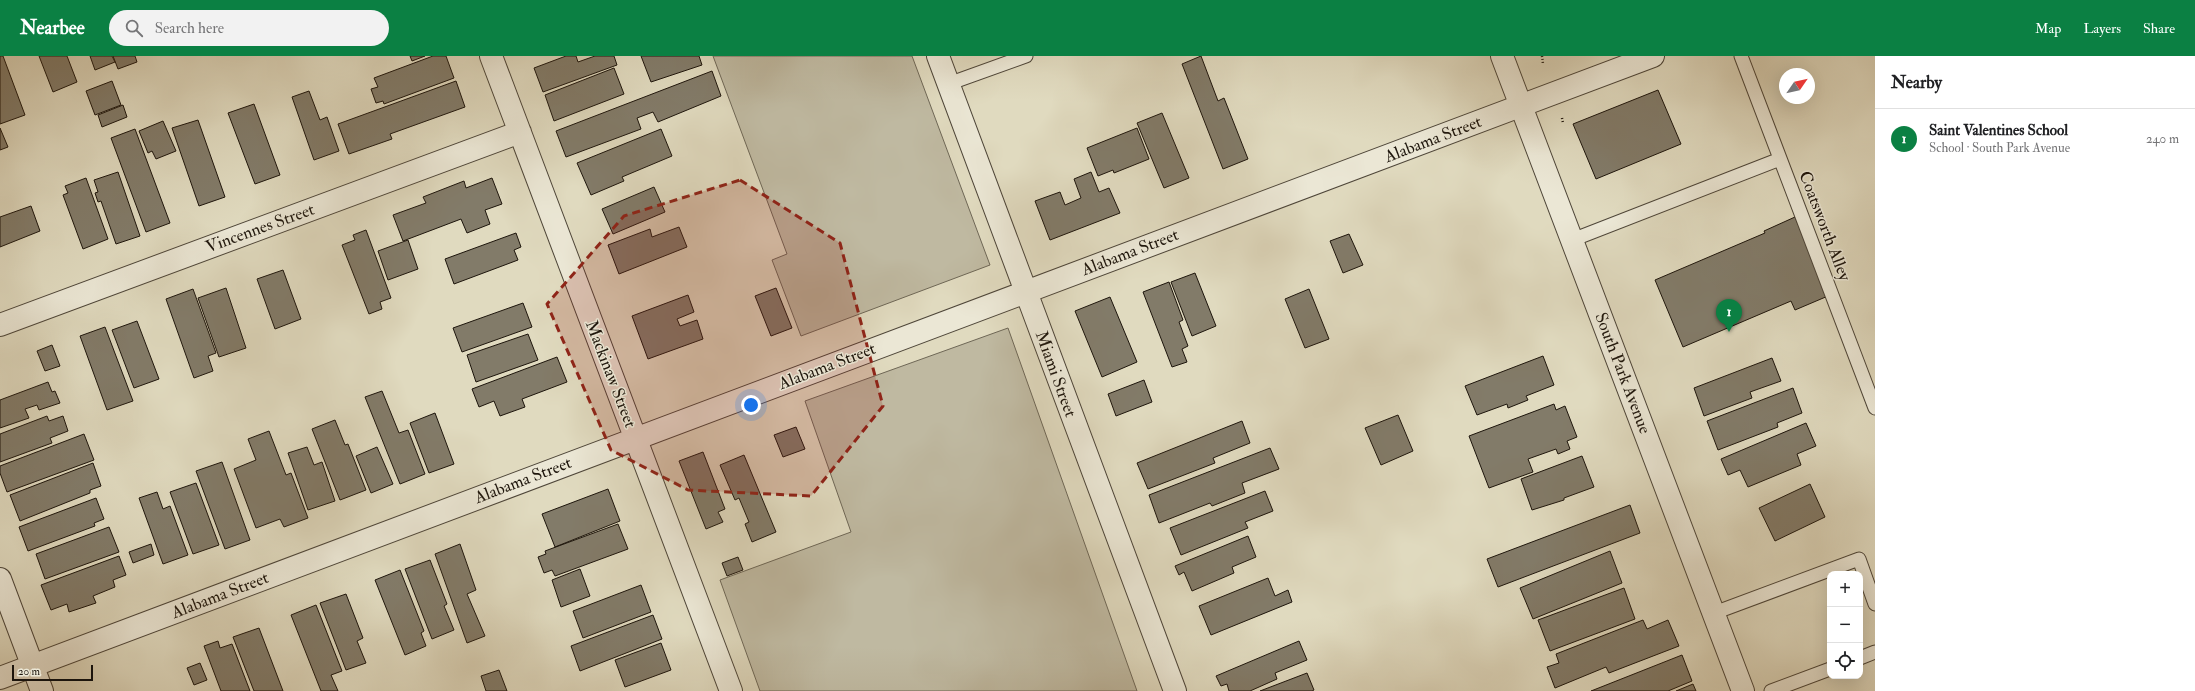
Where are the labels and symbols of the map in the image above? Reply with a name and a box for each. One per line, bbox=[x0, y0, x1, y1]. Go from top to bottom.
north arrow bbox=[1779, 68, 1815, 104]
street label: Alabama Street bbox=[1381, 111, 1485, 167]
street label: Coatsworth Alley bbox=[1793, 168, 1856, 285]
street label: Vincennes Street bbox=[203, 198, 318, 257]
street label: Alabama Street bbox=[1078, 224, 1182, 280]
pin: 1 bbox=[1716, 299, 1742, 332]
street label: South Park Avenue bbox=[1590, 309, 1656, 437]
street label: Mackinaw Street bbox=[581, 317, 641, 431]
street label: Miami Street bbox=[1031, 328, 1081, 420]
street label: Alabama Street bbox=[775, 338, 879, 394]
your location bbox=[741, 395, 761, 415]
street label: Alabama Street bbox=[471, 452, 575, 508]
street label: Alabama Street bbox=[168, 567, 272, 623]
scale bar bbox=[12, 663, 93, 682]

